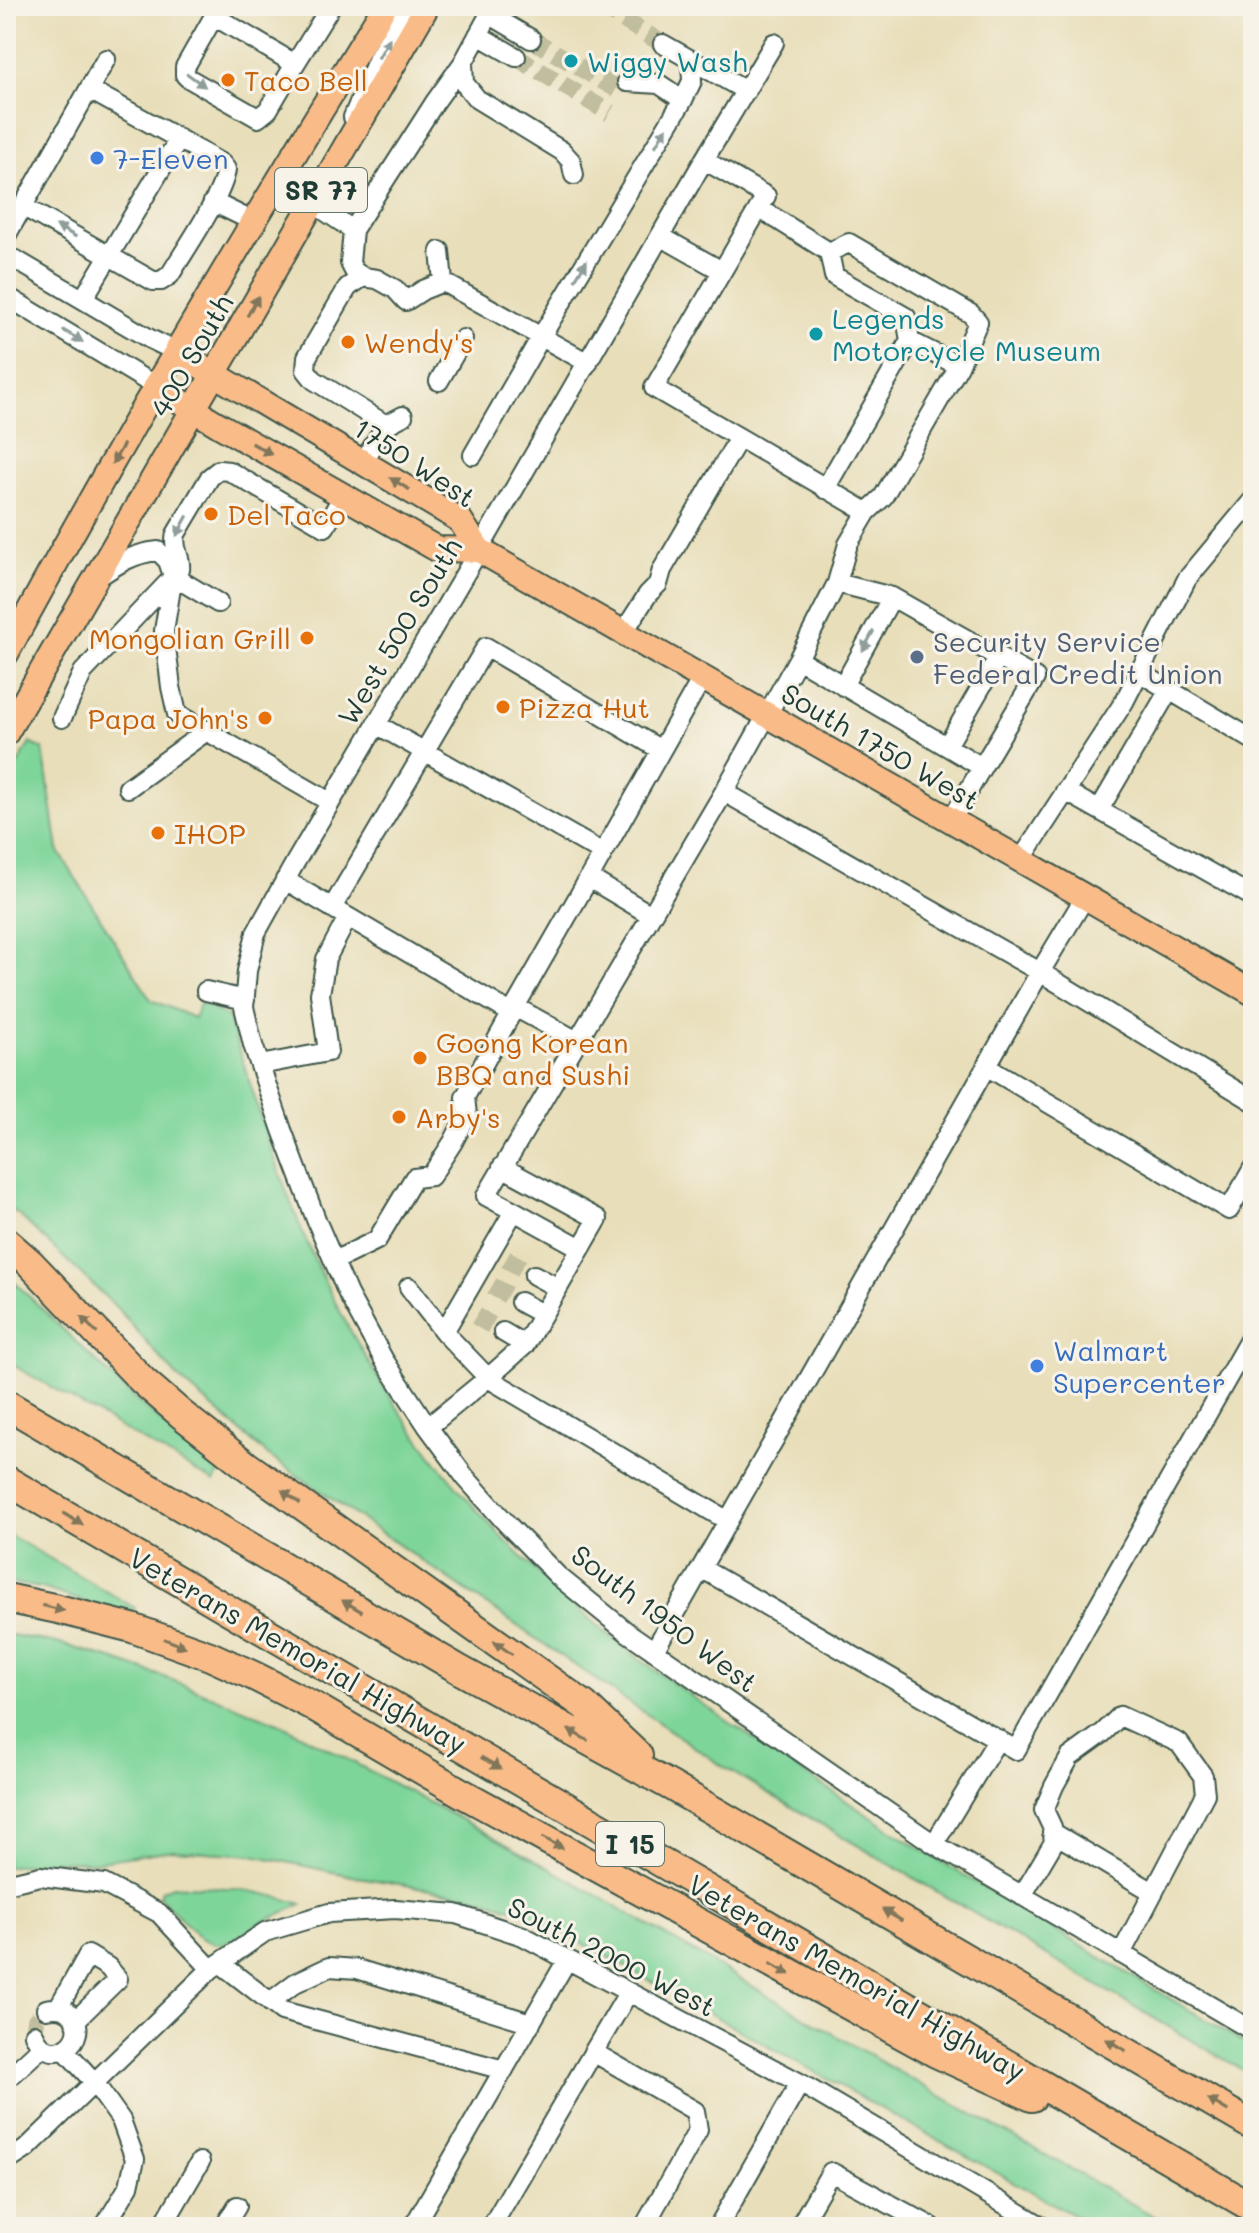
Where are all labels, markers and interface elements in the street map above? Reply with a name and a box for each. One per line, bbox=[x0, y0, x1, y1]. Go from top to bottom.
one-way arrow bbox=[376, 37, 390, 59]
place label: Wiggy Wash bbox=[587, 43, 748, 79]
marker: Wiggy Wash bbox=[562, 52, 580, 70]
place label: Taco Bell bbox=[244, 62, 368, 98]
one-way arrow bbox=[185, 71, 206, 88]
marker: Taco Bell bbox=[219, 71, 237, 89]
one-way arrow bbox=[654, 126, 668, 148]
place label: 7-Eleven bbox=[113, 140, 228, 176]
marker: 7-Eleven bbox=[88, 149, 106, 167]
road number: SR 77 bbox=[275, 168, 367, 212]
one-way arrow bbox=[55, 224, 77, 238]
one-way arrow bbox=[574, 259, 588, 281]
street label: 400 South bbox=[141, 287, 241, 423]
one-way arrow bbox=[246, 295, 260, 317]
place label: Legends Motorcycle Museum bbox=[832, 300, 1101, 368]
place label: Wendy's bbox=[364, 324, 474, 360]
marker: Legends Motorcycle Museum bbox=[807, 325, 825, 343]
one-way arrow bbox=[62, 329, 84, 343]
marker: Wendy's bbox=[339, 333, 357, 351]
street label: 1750 West bbox=[347, 409, 483, 515]
one-way arrow bbox=[251, 442, 273, 456]
one-way arrow bbox=[111, 443, 125, 465]
one-way arrow bbox=[389, 477, 411, 491]
place label: Del Taco bbox=[227, 496, 346, 532]
marker: Del Taco bbox=[202, 505, 220, 523]
one-way arrow bbox=[175, 515, 189, 537]
street label: West 500 South bbox=[329, 531, 469, 731]
place label: Mongolian Grill bbox=[89, 620, 291, 656]
place label: Security Service Federal Credit Union bbox=[933, 623, 1222, 691]
marker: Mongolian Grill bbox=[298, 629, 316, 647]
one-way arrow bbox=[861, 630, 875, 653]
marker: Security Service Federal Credit Union bbox=[908, 648, 926, 666]
street label: South 1750 West bbox=[775, 675, 987, 817]
place label: Pizza Hut bbox=[519, 689, 650, 725]
marker: Pizza Hut bbox=[494, 698, 512, 716]
place label: Papa John's bbox=[88, 700, 249, 736]
marker: Papa John's bbox=[256, 709, 274, 727]
place label: IHOP bbox=[174, 815, 246, 851]
marker: IHOP bbox=[149, 824, 167, 842]
place label: Goong Korean BBQ and Sushi bbox=[436, 1024, 630, 1092]
marker: Goong Korean BBQ and Sushi bbox=[411, 1049, 429, 1067]
place label: Arby's bbox=[415, 1099, 501, 1135]
marker: Arby's bbox=[390, 1108, 408, 1126]
one-way arrow bbox=[81, 1316, 99, 1335]
place label: Walmart Supercenter bbox=[1053, 1332, 1226, 1400]
marker: Walmart Supercenter bbox=[1028, 1357, 1046, 1375]
one-way arrow bbox=[281, 1489, 302, 1505]
one-way arrow bbox=[62, 1512, 84, 1526]
street label: South 1950 West bbox=[565, 1536, 765, 1700]
street label: Veterans Memorial Highway bbox=[123, 1539, 473, 1761]
one-way arrow bbox=[341, 1599, 363, 1613]
one-way arrow bbox=[41, 1602, 66, 1615]
one-way arrow bbox=[163, 1637, 187, 1650]
one-way arrow bbox=[493, 1640, 513, 1656]
one-way arrow bbox=[567, 1728, 589, 1742]
one-way arrow bbox=[480, 1756, 502, 1770]
road number: I 15 bbox=[596, 1822, 664, 1866]
one-way arrow bbox=[541, 1837, 564, 1850]
street label: Veterans Memorial Highway bbox=[682, 1866, 1032, 2088]
street label: South 2000 West bbox=[502, 1888, 722, 2024]
one-way arrow bbox=[880, 1908, 903, 1922]
one-way arrow bbox=[769, 1962, 792, 1975]
one-way arrow bbox=[1105, 2038, 1127, 2052]
one-way arrow bbox=[1207, 2099, 1229, 2113]

